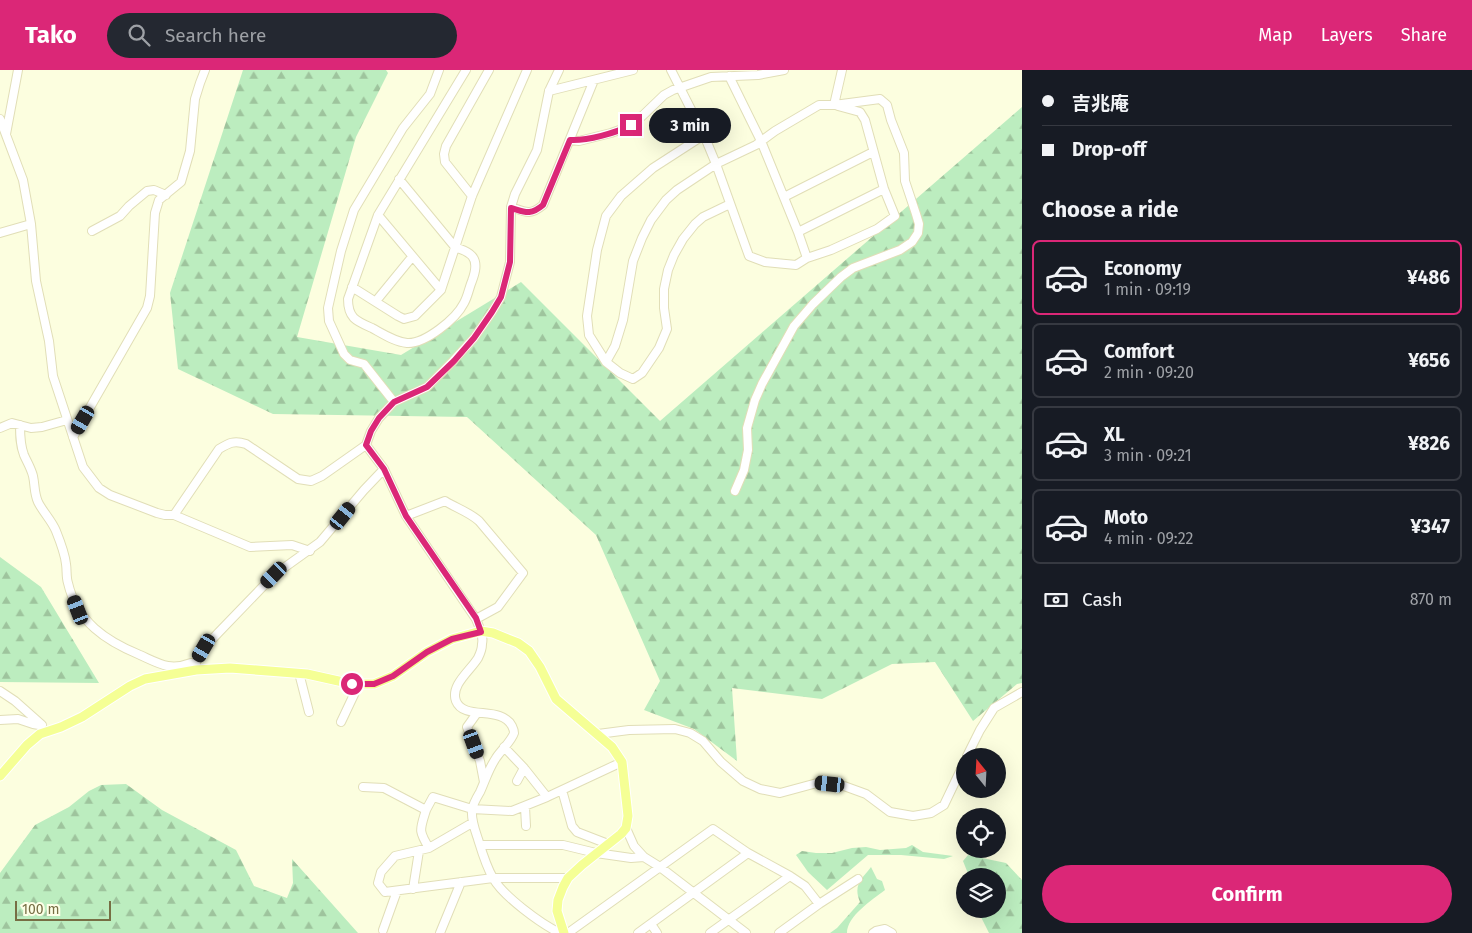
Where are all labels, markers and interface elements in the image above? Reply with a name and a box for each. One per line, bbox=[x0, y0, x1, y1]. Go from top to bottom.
search box bbox=[107, 13, 457, 58]
text: Tako bbox=[25, 21, 77, 49]
icon: search bbox=[125, 21, 153, 49]
text: Search here bbox=[165, 24, 266, 47]
text: Map bbox=[1258, 24, 1293, 46]
text: Layers bbox=[1321, 24, 1373, 46]
text: Share bbox=[1401, 24, 1447, 46]
text: 吉兆庵 bbox=[1072, 92, 1129, 115]
callout: 3 min bbox=[648, 108, 731, 142]
route end bbox=[620, 114, 642, 136]
text: 3 min bbox=[670, 116, 710, 135]
text: Drop-off bbox=[1072, 138, 1146, 161]
text: Choose a ride bbox=[1042, 196, 1178, 223]
icon: car bbox=[1044, 255, 1089, 300]
text: Economy bbox=[1104, 257, 1181, 280]
text: ¥486 bbox=[1407, 266, 1450, 289]
text: 1 min · 09:19 bbox=[1104, 280, 1191, 299]
icon: car bbox=[1044, 338, 1089, 383]
text: Comfort bbox=[1104, 340, 1174, 363]
text: ¥656 bbox=[1408, 349, 1450, 372]
text: 2 min · 09:20 bbox=[1104, 363, 1194, 382]
car bbox=[69, 403, 96, 437]
icon: car bbox=[1044, 421, 1089, 466]
text: XL bbox=[1104, 423, 1125, 446]
text: ¥826 bbox=[1408, 432, 1450, 455]
text: 3 min · 09:21 bbox=[1104, 446, 1192, 465]
car bbox=[327, 500, 358, 532]
icon: car bbox=[1044, 504, 1089, 549]
text: Moto bbox=[1104, 506, 1148, 529]
text: ¥347 bbox=[1411, 515, 1450, 538]
text: 4 min · 09:22 bbox=[1104, 529, 1194, 548]
car bbox=[258, 559, 289, 591]
icon: cash bbox=[1042, 586, 1070, 614]
text: Cash bbox=[1082, 588, 1123, 611]
text: 870 m bbox=[1410, 590, 1452, 609]
car bbox=[65, 593, 90, 627]
car bbox=[190, 631, 217, 665]
route start bbox=[341, 673, 363, 695]
car bbox=[461, 727, 486, 761]
north arrow bbox=[956, 748, 1006, 798]
map controls bbox=[956, 748, 1006, 918]
car bbox=[814, 775, 845, 793]
button: locate bbox=[956, 808, 1006, 858]
button: Confirm bbox=[1042, 865, 1452, 923]
button: layers bbox=[956, 868, 1006, 918]
scale bar bbox=[15, 898, 111, 921]
text: 100 m bbox=[22, 901, 59, 918]

